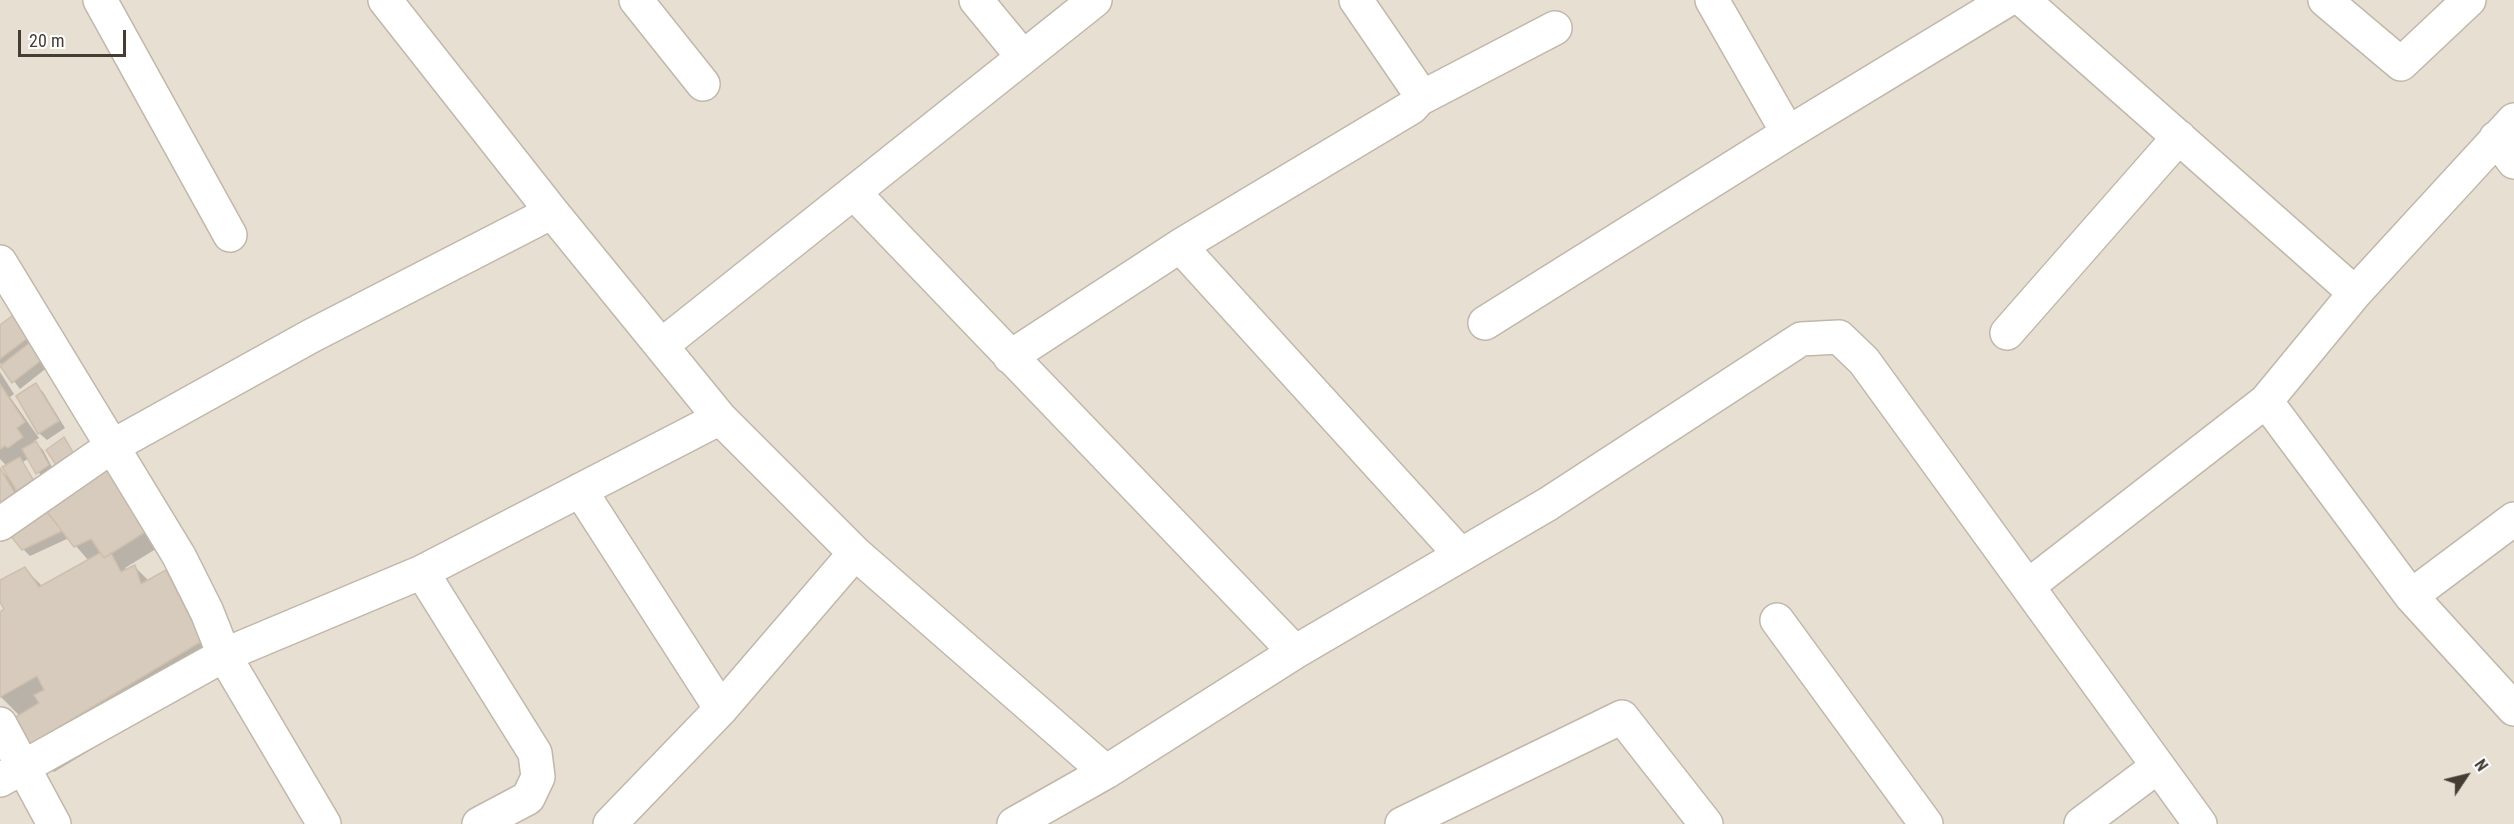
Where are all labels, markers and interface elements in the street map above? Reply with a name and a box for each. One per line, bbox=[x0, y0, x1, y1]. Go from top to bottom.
scale bar bbox=[21, 18, 129, 56]
text: 20 m bbox=[29, 30, 64, 51]
north arrow bbox=[2436, 746, 2496, 806]
text: N bbox=[2471, 756, 2492, 775]

